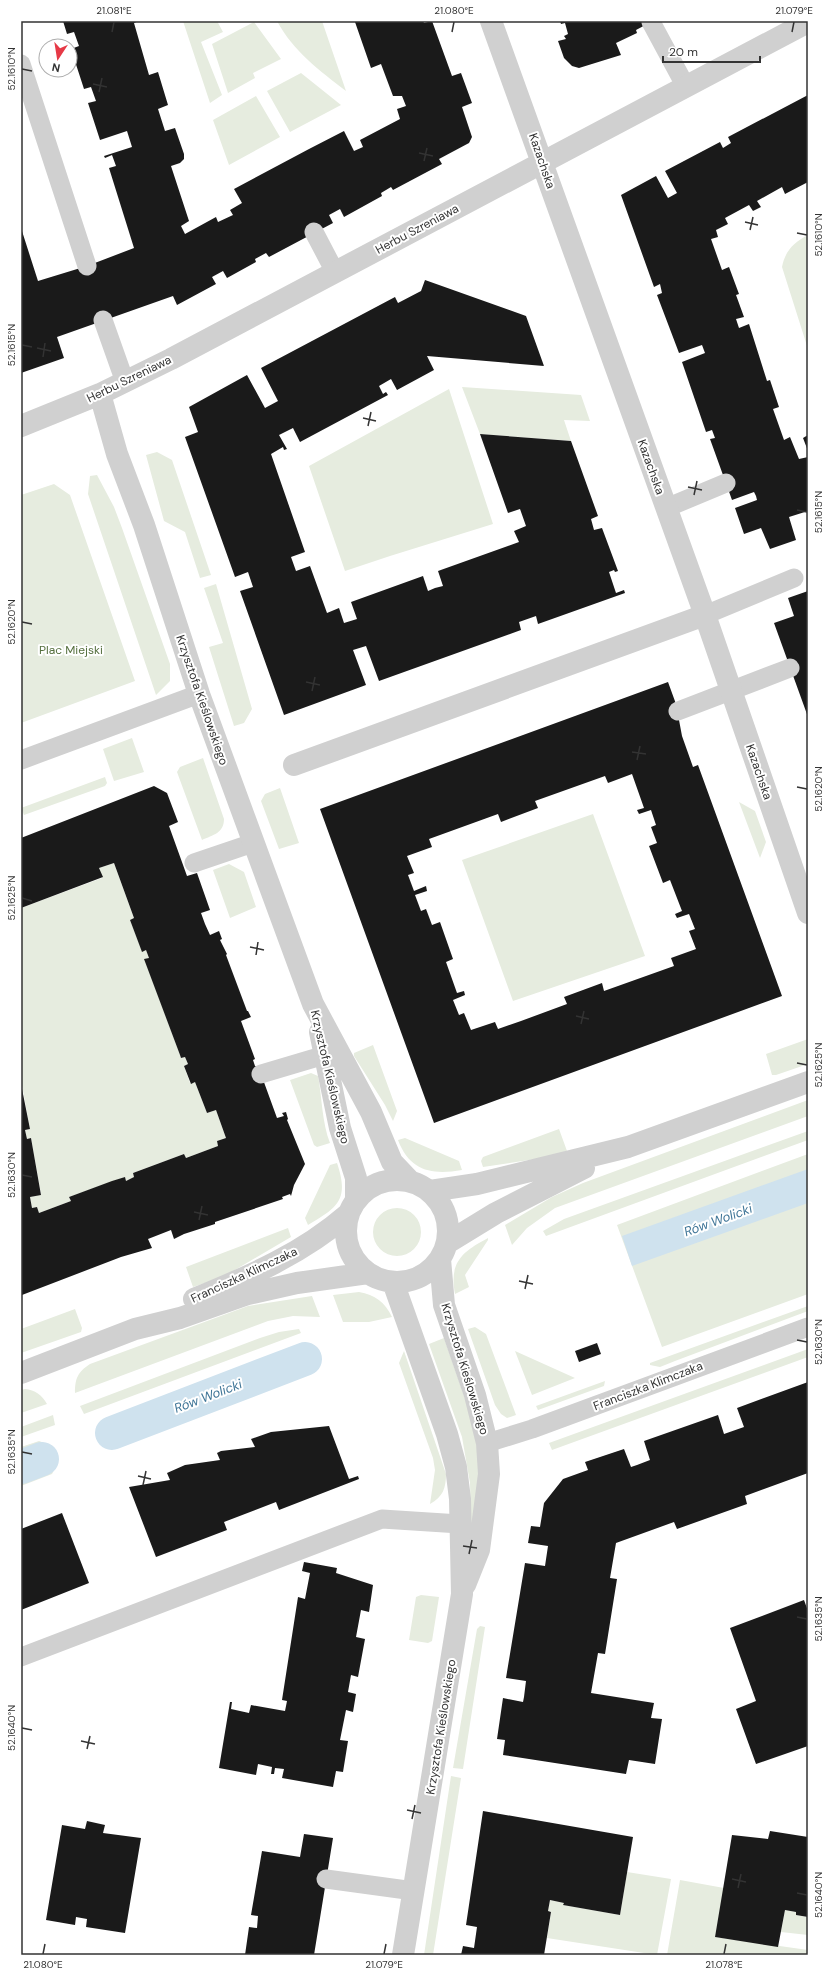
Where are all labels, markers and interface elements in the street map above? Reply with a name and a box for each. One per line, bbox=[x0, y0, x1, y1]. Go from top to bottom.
text: 21.081°E bbox=[96, 4, 132, 17]
text: 21.080°E bbox=[434, 4, 474, 17]
text: 21.079°E bbox=[775, 4, 813, 17]
north arrow bbox=[38, 38, 78, 78]
scale bar bbox=[663, 38, 760, 64]
text: 20 m bbox=[669, 44, 698, 60]
text: 52.1610°N bbox=[5, 47, 18, 91]
text: N bbox=[51, 60, 61, 75]
street label: Kazachska bbox=[525, 131, 559, 191]
street label: Herbu Szreniawa bbox=[373, 200, 461, 258]
text: 52.1610°N bbox=[812, 213, 825, 257]
text: 52.1615°N bbox=[5, 324, 18, 366]
street label: Herbu Szreniawa bbox=[84, 352, 174, 406]
street label: Kazachska bbox=[634, 437, 668, 497]
text: 52.1615°N bbox=[812, 491, 825, 533]
text: 52.1620°N bbox=[5, 599, 18, 645]
street label: Krzysztofa Kieślowskiego bbox=[172, 633, 232, 767]
park label: Plac Miejski bbox=[39, 642, 103, 658]
street label: Kazachska bbox=[742, 742, 776, 802]
text: 52.1620°N bbox=[812, 766, 825, 812]
text: 52.1625°N bbox=[5, 876, 18, 920]
street label: Krzysztofa Kieślowskiego bbox=[307, 1009, 353, 1145]
text: 52.1625°N bbox=[812, 1043, 825, 1087]
text: 52.1630°N bbox=[5, 1152, 18, 1198]
water label: Rów Wolicki bbox=[681, 1199, 755, 1240]
street label: Franciszka Klimczaka bbox=[188, 1243, 300, 1307]
street label: Krzysztofa Kieślowskiego bbox=[437, 1301, 493, 1437]
text: 52.1630°N bbox=[812, 1319, 825, 1365]
street label: Franciszka Klimczaka bbox=[591, 1358, 705, 1414]
water label: Rów Wolicki bbox=[172, 1375, 245, 1417]
text: 52.1635°N bbox=[5, 1429, 18, 1475]
text: 52.1635°N bbox=[812, 1596, 825, 1642]
street label: Krzysztofa Kieślowskiego bbox=[422, 1658, 460, 1796]
text: 52.1640°N bbox=[5, 1705, 18, 1751]
text: 52.1640°N bbox=[812, 1872, 825, 1918]
text: 21.080°E bbox=[23, 1958, 63, 1971]
text: 21.079°E bbox=[365, 1958, 403, 1971]
text: 21.078°E bbox=[705, 1958, 743, 1971]

